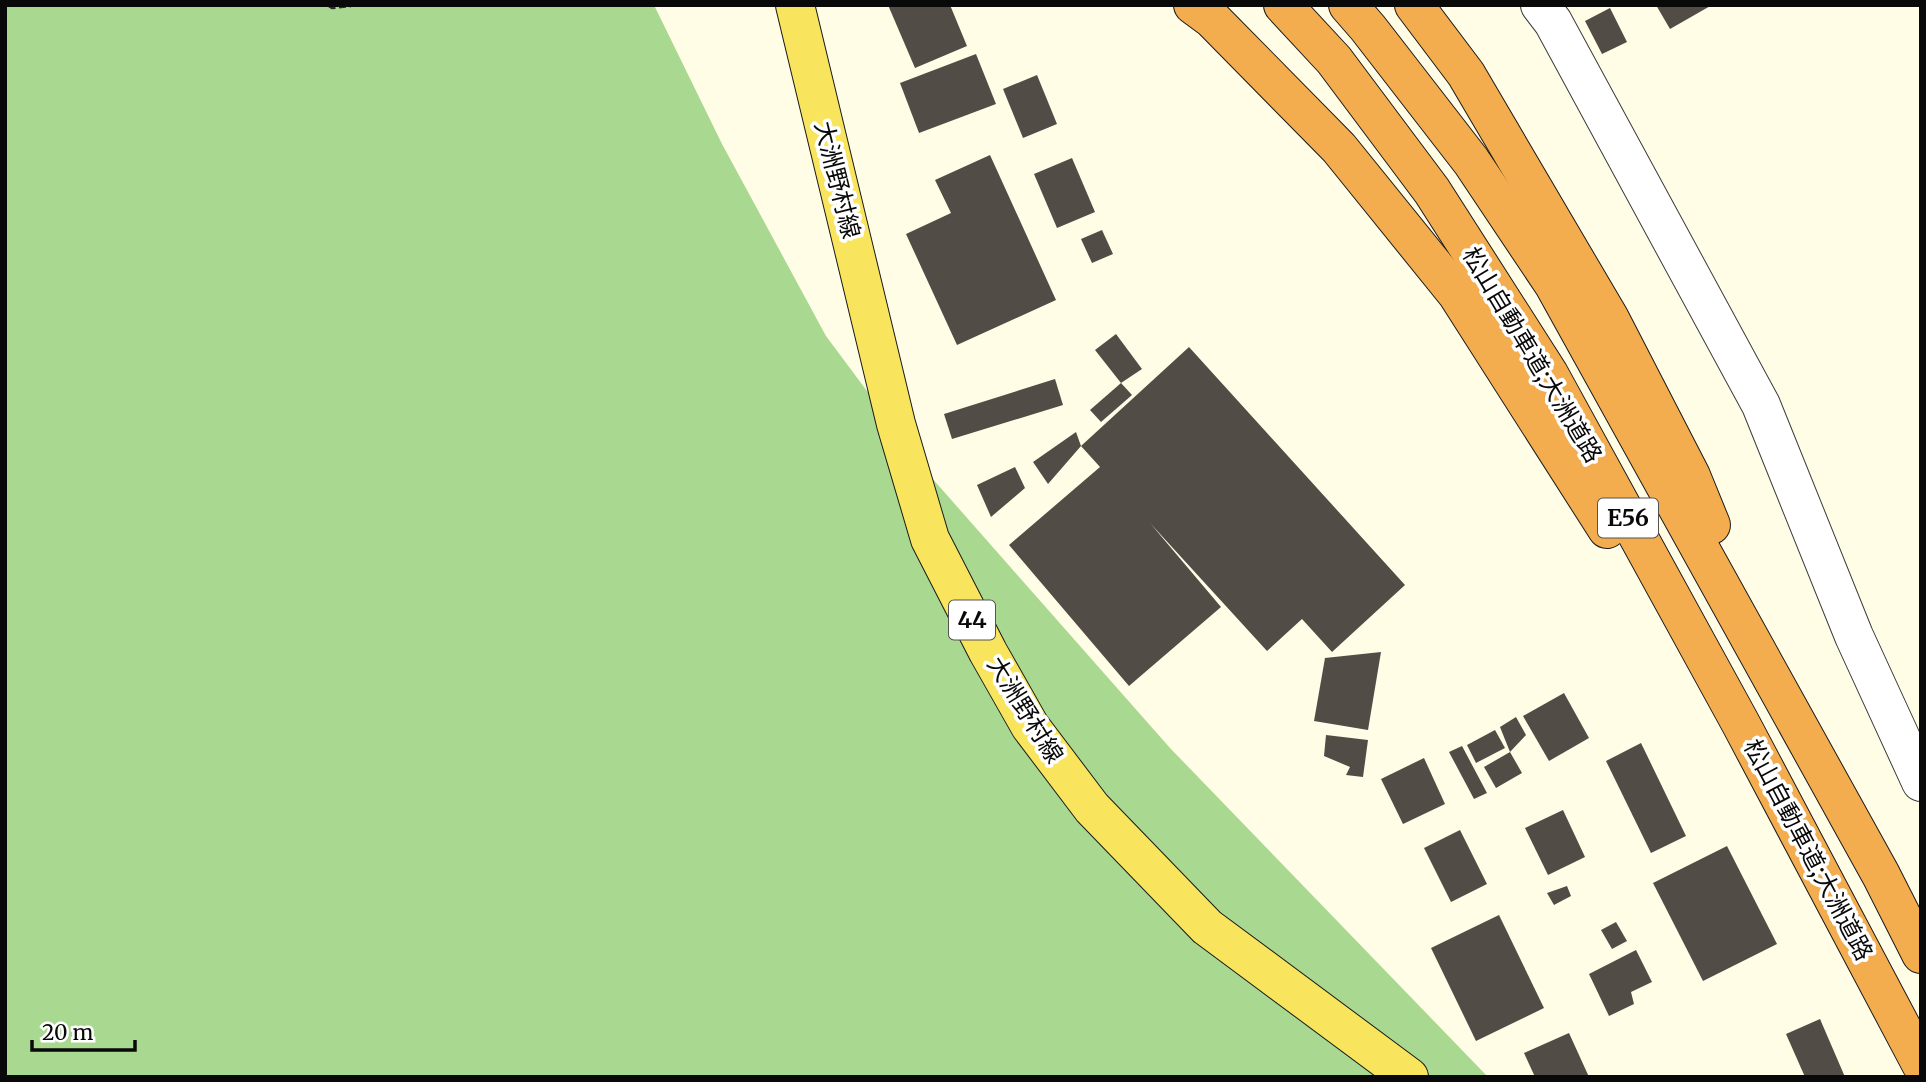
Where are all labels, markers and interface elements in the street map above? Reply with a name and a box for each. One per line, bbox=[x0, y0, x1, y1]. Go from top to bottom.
street label: 大洲野村線 bbox=[808, 118, 867, 242]
street label: 松山自動車道;大洲道路 bbox=[1456, 241, 1609, 468]
road number: E56 bbox=[1598, 498, 1658, 538]
road number: 44 bbox=[949, 600, 995, 640]
street label: 大洲野村線 bbox=[980, 651, 1070, 769]
street label: 松山自動車道;大洲道路 bbox=[1737, 734, 1880, 966]
scale bar bbox=[32, 1009, 135, 1052]
text: 20 m bbox=[42, 1019, 94, 1046]

